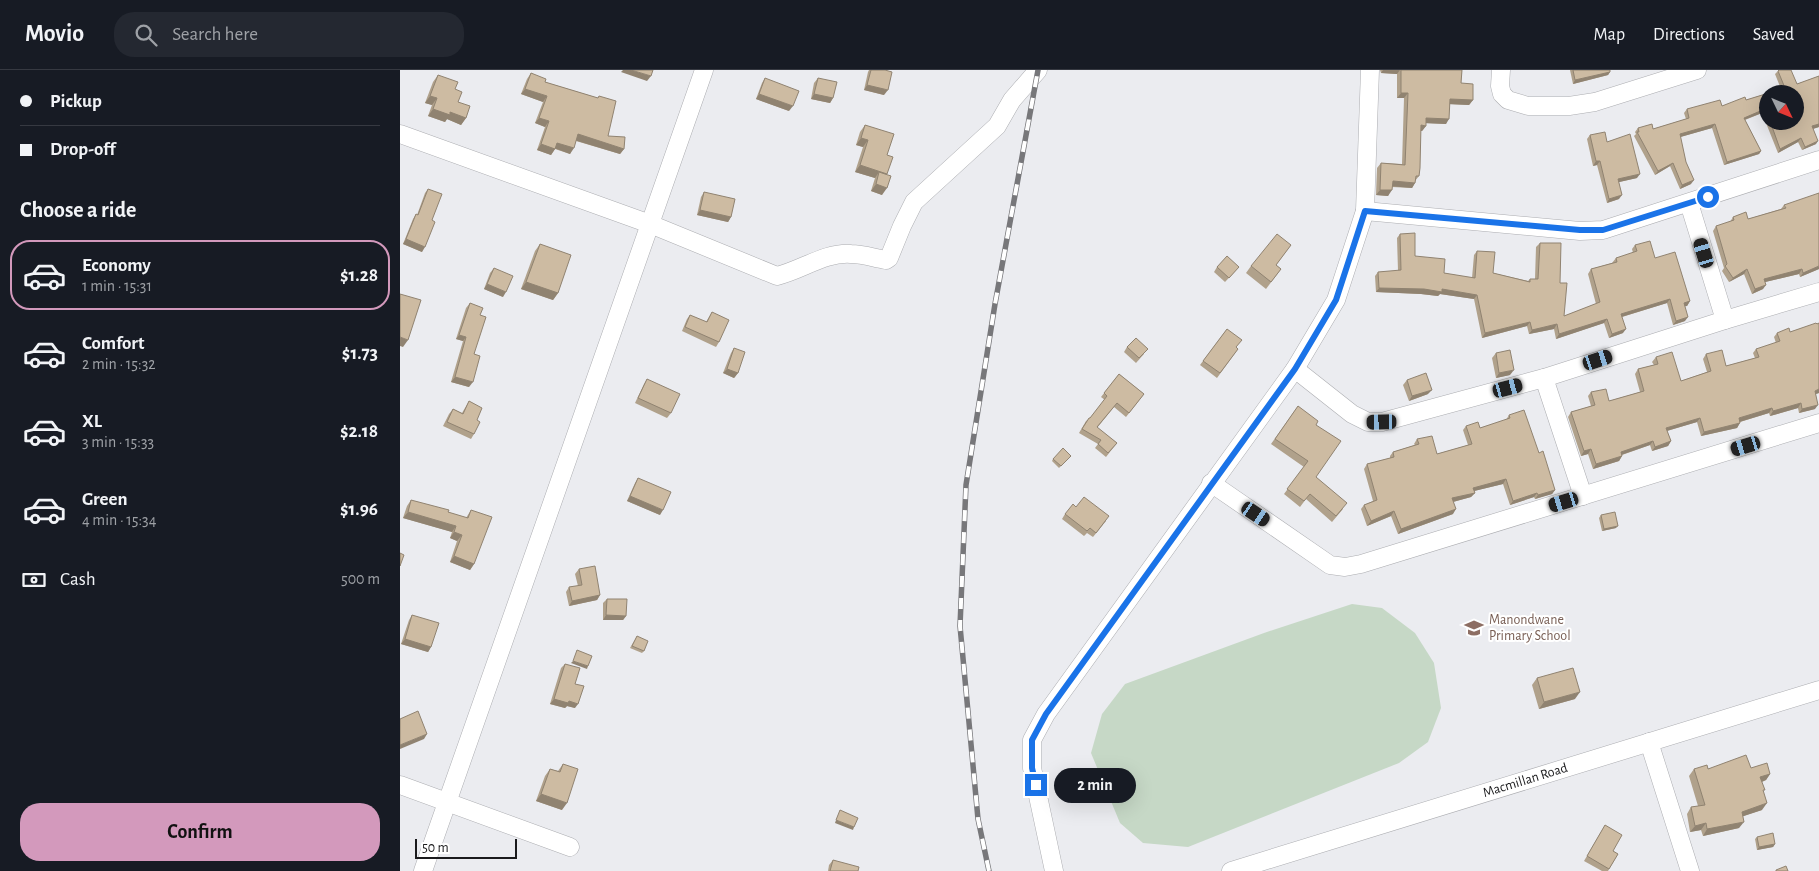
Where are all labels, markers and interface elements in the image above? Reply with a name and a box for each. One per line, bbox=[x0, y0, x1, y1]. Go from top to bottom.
search box bbox=[114, 12, 464, 57]
icon: search bbox=[132, 21, 160, 49]
text: Movio bbox=[25, 22, 84, 46]
text: Search here bbox=[172, 25, 258, 44]
text: Map bbox=[1594, 26, 1625, 44]
text: Directions bbox=[1653, 26, 1725, 44]
text: Saved bbox=[1753, 26, 1794, 44]
north arrow bbox=[1759, 85, 1804, 130]
map controls bbox=[1759, 85, 1804, 130]
text: Pickup bbox=[50, 92, 102, 111]
text: Drop-off bbox=[50, 140, 115, 159]
route start bbox=[1697, 186, 1719, 208]
text: Choose a ride bbox=[20, 199, 136, 221]
car bbox=[1692, 236, 1715, 270]
icon: car bbox=[22, 253, 67, 298]
text: Economy bbox=[82, 256, 151, 275]
text: $1.28 bbox=[340, 266, 378, 285]
text: 1 min · 15:31 bbox=[82, 278, 152, 294]
icon: car bbox=[22, 331, 67, 376]
text: Comfort bbox=[82, 334, 144, 353]
text: $1.73 bbox=[342, 344, 378, 363]
car bbox=[1581, 348, 1614, 372]
text: 2 min · 15:32 bbox=[82, 356, 156, 372]
car bbox=[1491, 377, 1524, 399]
icon: car bbox=[22, 409, 67, 454]
text: XL bbox=[82, 412, 102, 431]
car bbox=[1366, 414, 1397, 430]
text: $2.18 bbox=[340, 422, 378, 441]
text: 3 min · 15:33 bbox=[82, 434, 154, 450]
car bbox=[1729, 434, 1762, 458]
icon: car bbox=[22, 487, 67, 532]
text: Green bbox=[82, 490, 128, 509]
car bbox=[1547, 490, 1580, 514]
car bbox=[1239, 499, 1272, 529]
text: $1.96 bbox=[340, 500, 378, 519]
text: 4 min · 15:34 bbox=[82, 512, 156, 528]
icon: cash bbox=[20, 566, 48, 594]
text: Cash bbox=[60, 570, 96, 589]
text: 500 m bbox=[341, 571, 380, 587]
place label: Manondwane Primary School bbox=[1489, 613, 1571, 643]
school or university icon: Manondwane Primary School bbox=[1463, 617, 1485, 639]
street label: Macmillan Road bbox=[1481, 761, 1569, 800]
callout: 2 min bbox=[1054, 768, 1136, 802]
route end bbox=[1025, 774, 1047, 796]
text: 2 min bbox=[1077, 777, 1113, 793]
button: Confirm bbox=[20, 803, 380, 861]
scale bar bbox=[415, 836, 518, 859]
text: 50 m bbox=[422, 841, 449, 855]

